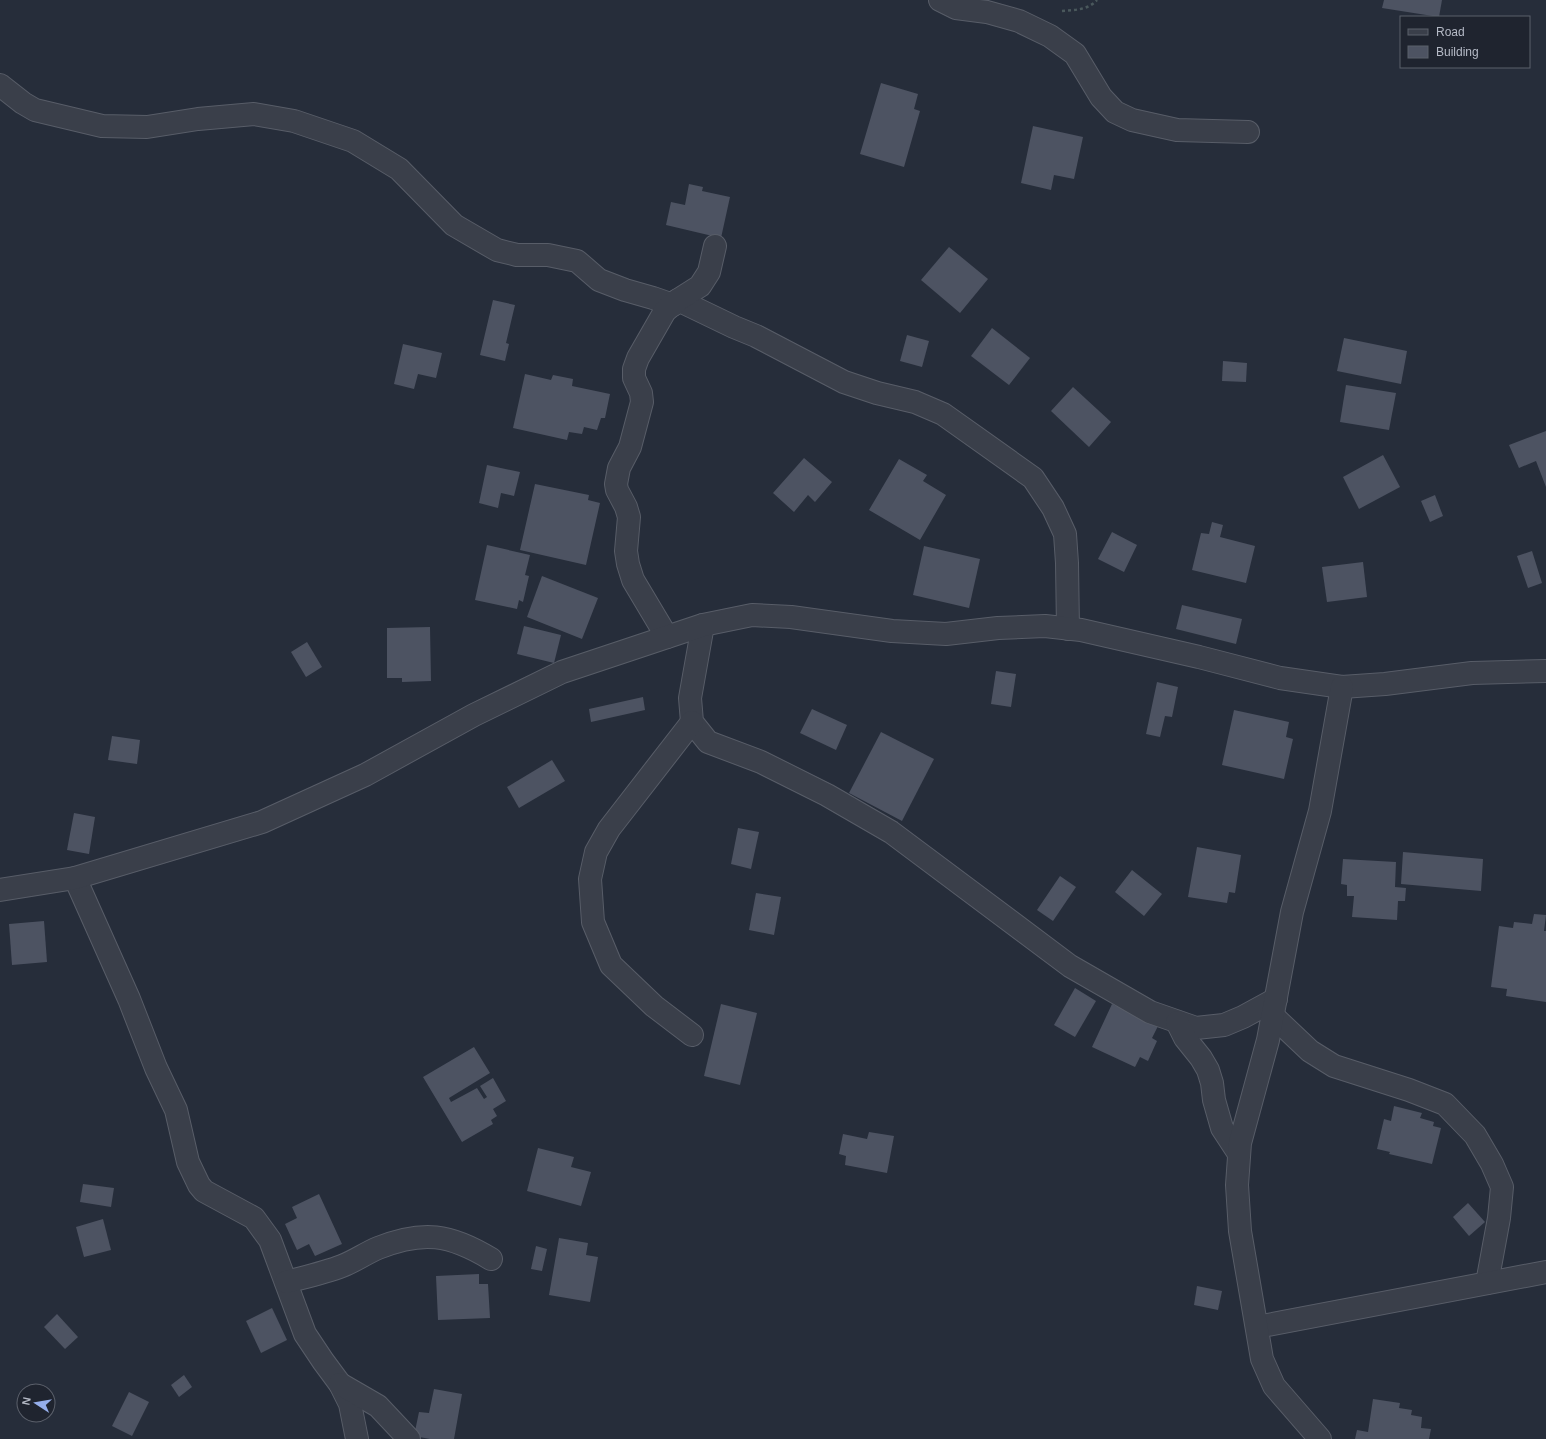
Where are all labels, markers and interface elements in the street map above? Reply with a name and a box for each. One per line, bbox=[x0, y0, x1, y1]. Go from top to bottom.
legend bbox=[1400, 16, 1530, 68]
text: Road bbox=[1436, 25, 1465, 39]
text: Building bbox=[1436, 45, 1479, 59]
north arrow bbox=[16, 1383, 56, 1423]
text: N bbox=[20, 1396, 33, 1406]

